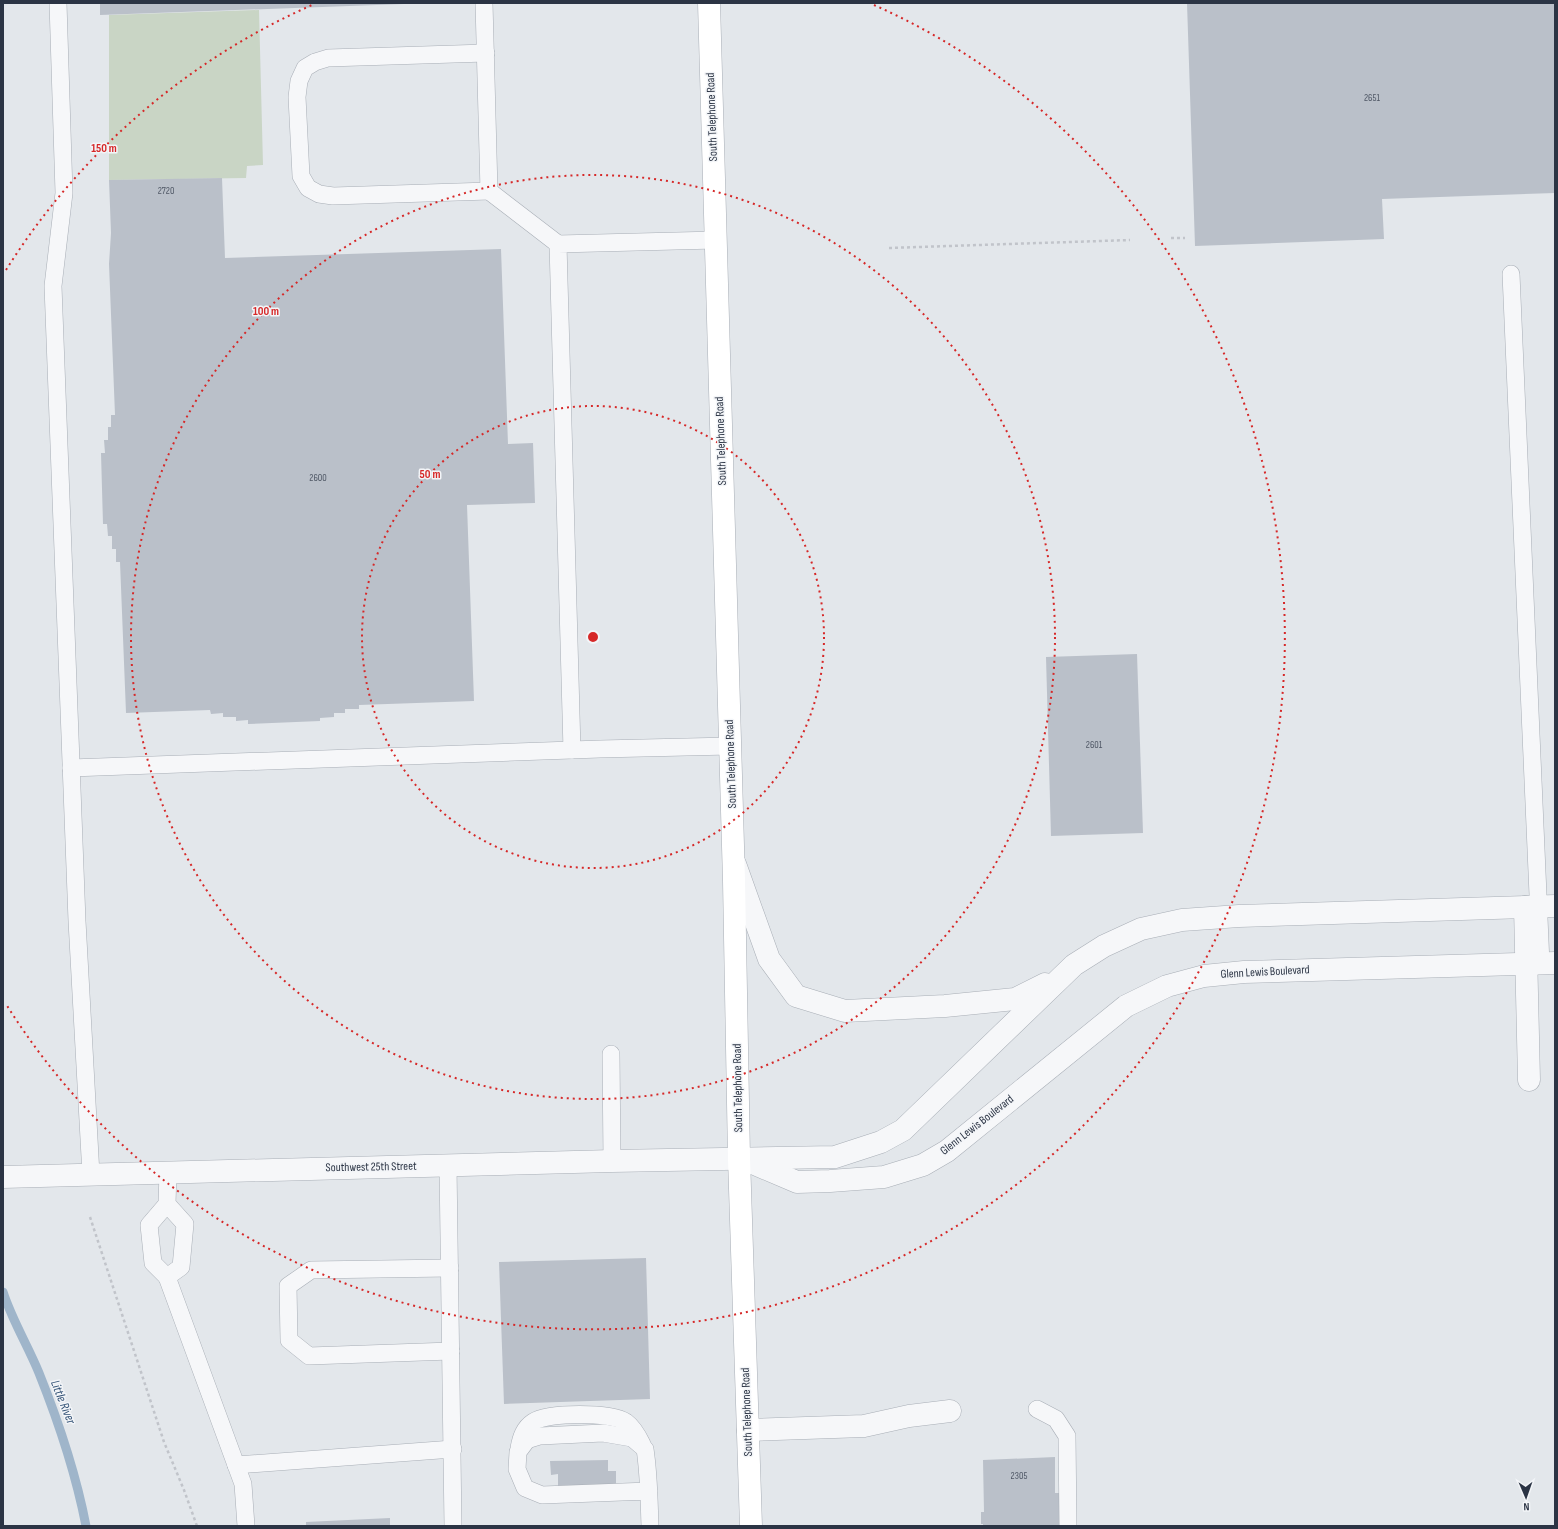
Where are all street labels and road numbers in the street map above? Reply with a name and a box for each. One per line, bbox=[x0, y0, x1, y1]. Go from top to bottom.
street label: South Telephone Road bbox=[703, 72, 721, 162]
street label: South Telephone Road bbox=[712, 396, 730, 486]
street label: South Telephone Road bbox=[722, 719, 740, 809]
street label: Glenn Lewis Boulevard bbox=[1220, 962, 1310, 982]
street label: South Telephone Road bbox=[730, 1044, 746, 1132]
street label: Glenn Lewis Boulevard bbox=[937, 1092, 1017, 1158]
street label: Southwest 25th Street bbox=[325, 1159, 417, 1175]
street label: South Telephone Road bbox=[738, 1367, 756, 1457]

